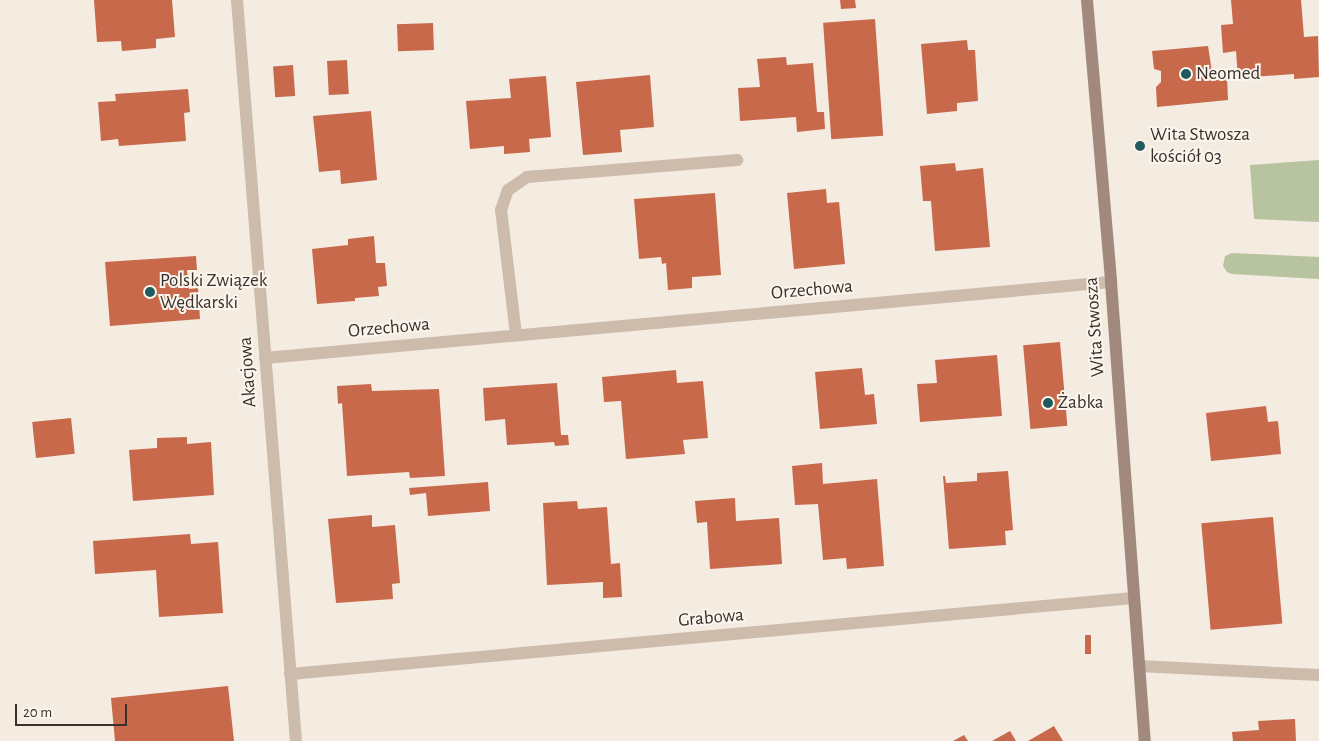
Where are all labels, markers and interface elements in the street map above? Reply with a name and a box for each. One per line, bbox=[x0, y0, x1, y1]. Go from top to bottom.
place label: Neomed bbox=[1196, 63, 1260, 85]
marker: Neomed bbox=[1180, 68, 1192, 80]
place label: Wita Stwosza kościół 03 bbox=[1150, 124, 1250, 168]
marker: Wita Stwosza kościół 03 bbox=[1134, 140, 1146, 152]
place label: Polski Związek Wędkarski bbox=[160, 270, 267, 314]
street label: Orzechowa bbox=[770, 275, 854, 305]
street label: Wita Stwosza bbox=[1080, 276, 1110, 378]
marker: Polski Związek Wędkarski bbox=[144, 286, 156, 298]
street label: Orzechowa bbox=[347, 313, 431, 343]
street label: Akacjowa bbox=[234, 336, 262, 408]
place label: Żabka bbox=[1058, 392, 1104, 414]
marker: Żabka bbox=[1042, 397, 1054, 409]
street label: Grabowa bbox=[677, 604, 745, 632]
scale bar bbox=[18, 694, 130, 726]
text: 20 m bbox=[23, 705, 52, 720]

